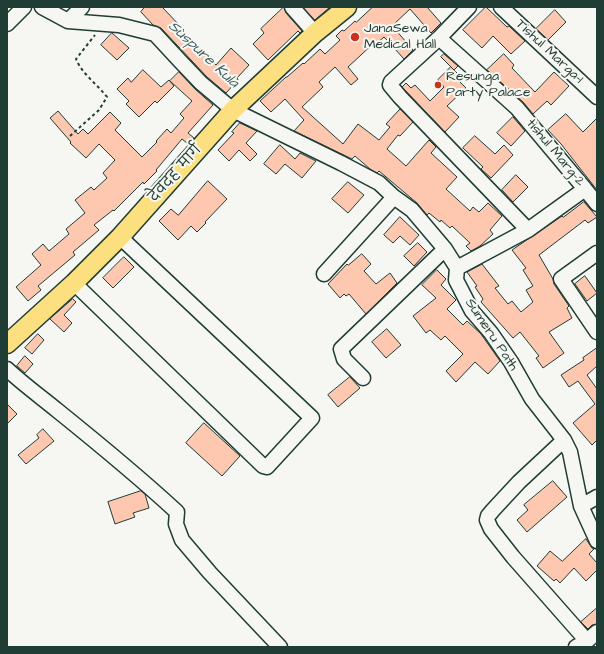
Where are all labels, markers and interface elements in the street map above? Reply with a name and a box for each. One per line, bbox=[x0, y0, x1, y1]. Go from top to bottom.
street label: Tishul Marga-1 bbox=[512, 16, 586, 88]
water label: Suspure Kula bbox=[164, 18, 242, 92]
place label: JanaSewa Medical Hall bbox=[364, 21, 436, 54]
marker: JanaSewa Medical Hall bbox=[349, 31, 361, 43]
place label: Resunga Party Palace bbox=[446, 69, 531, 102]
marker: Resunga Party Palace bbox=[433, 80, 443, 90]
street label: tishul Marg-2 bbox=[522, 116, 588, 190]
street label: देवदह मार्ग bbox=[146, 142, 206, 206]
street label: Sumeru Path bbox=[461, 296, 521, 374]

